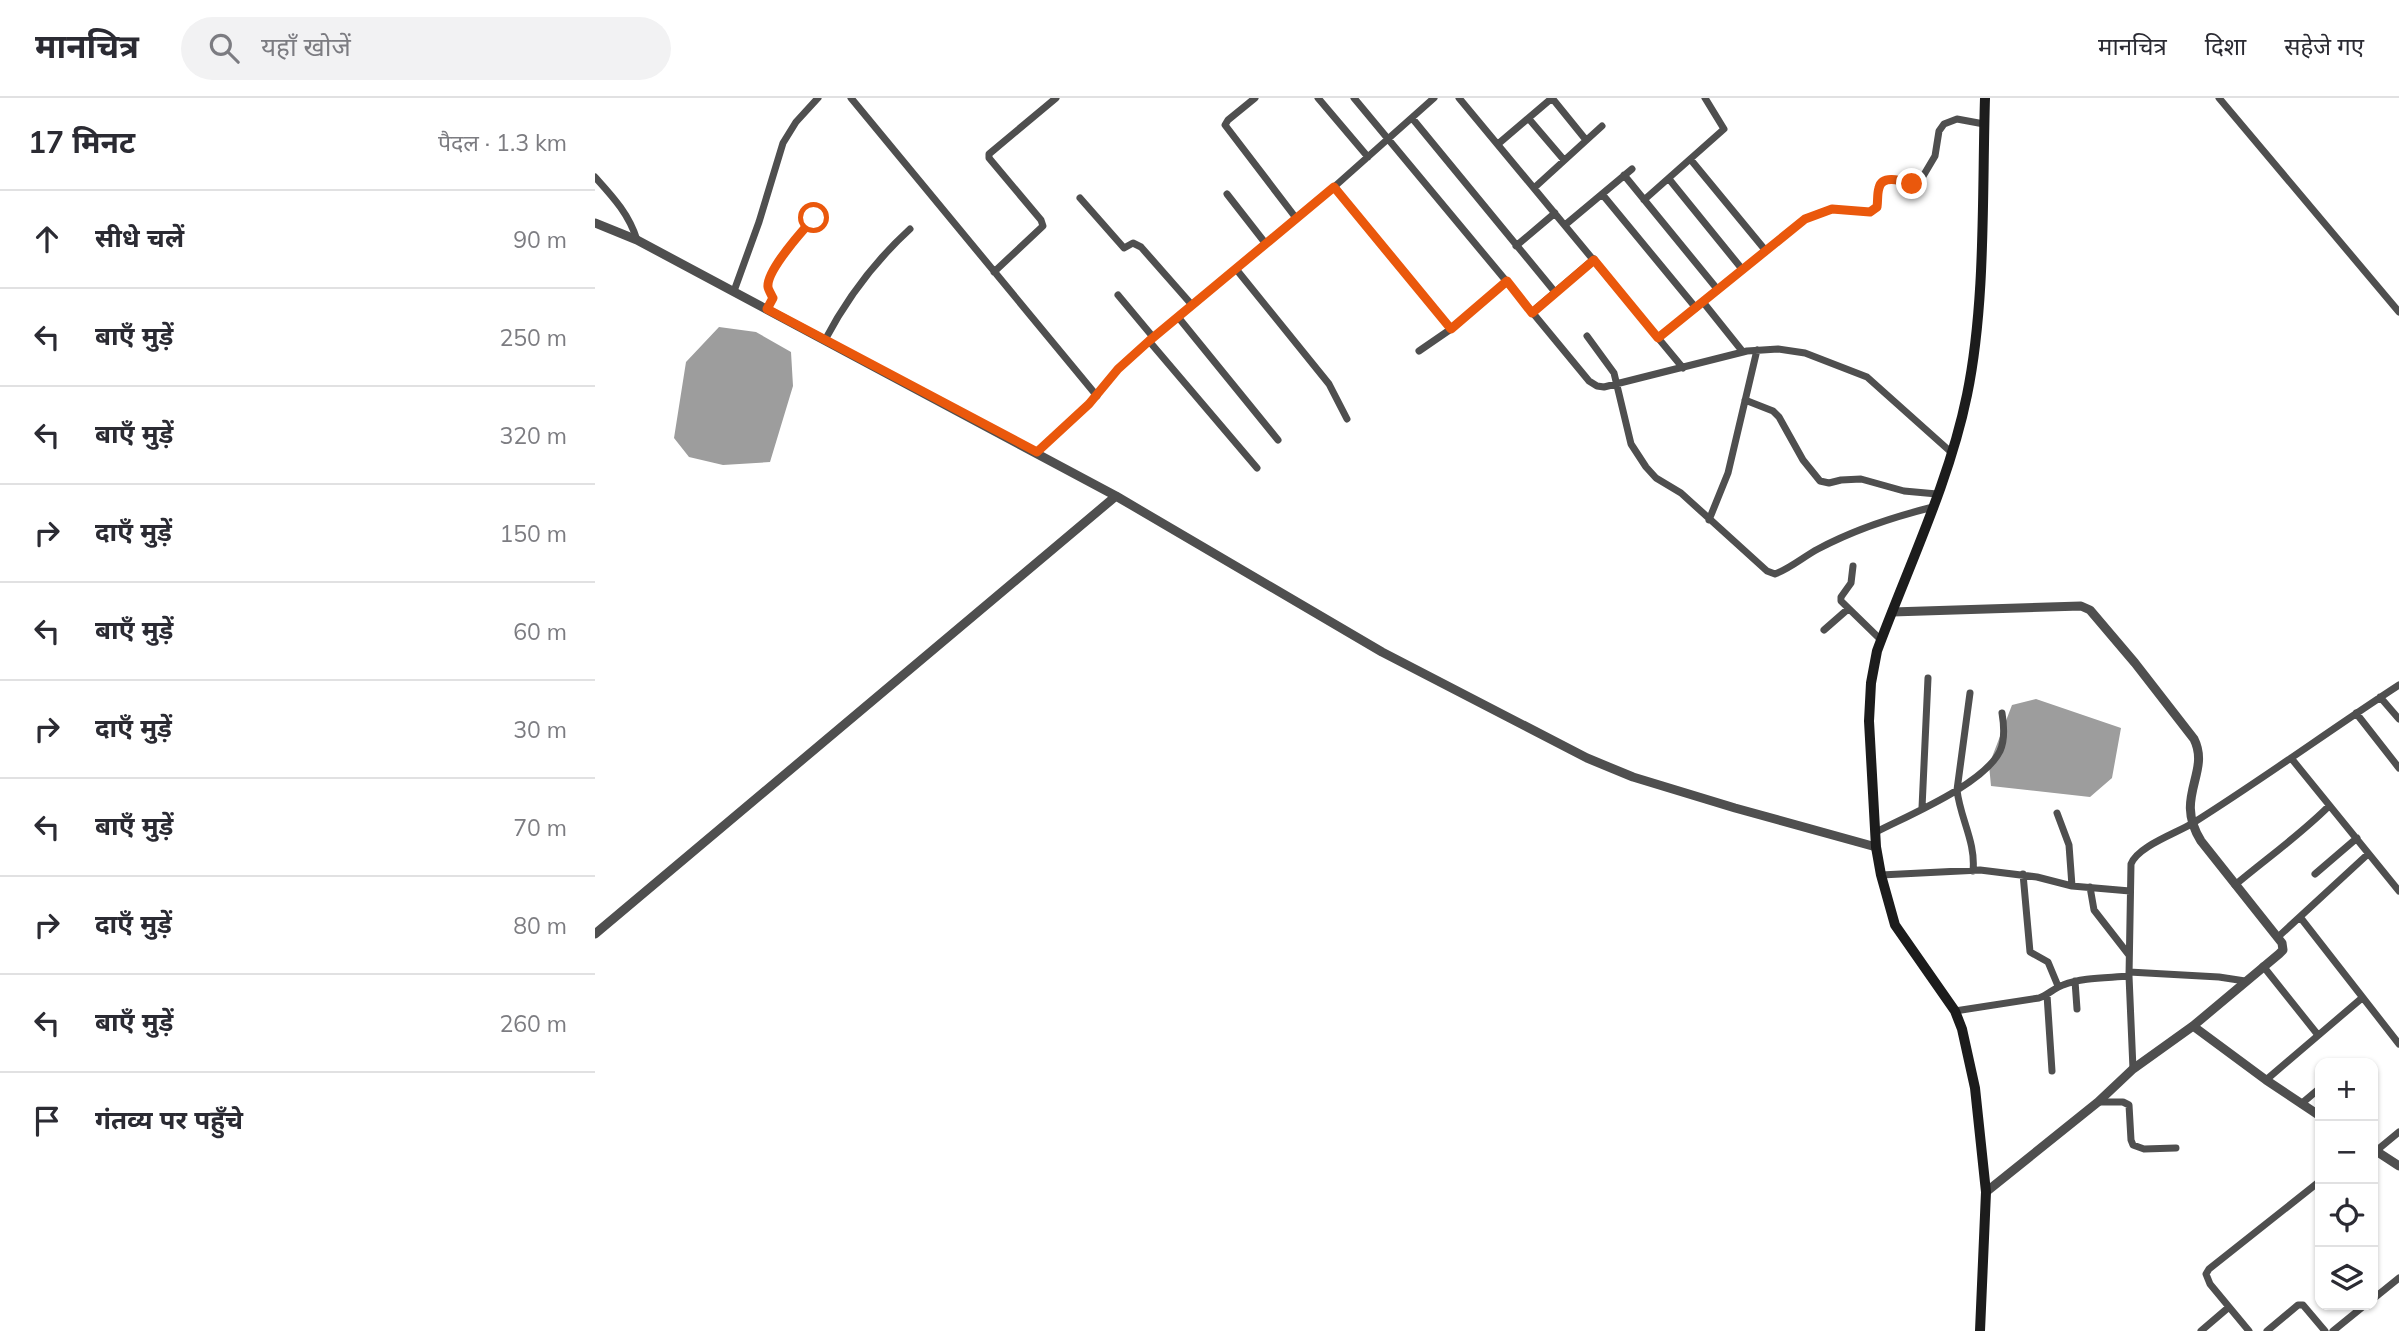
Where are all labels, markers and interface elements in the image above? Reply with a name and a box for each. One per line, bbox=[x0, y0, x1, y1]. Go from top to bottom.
search box bbox=[181, 17, 671, 80]
text: मानचित्र bbox=[35, 25, 139, 66]
icon: search bbox=[205, 29, 243, 67]
text: यहाँ खोजें bbox=[261, 30, 351, 63]
text: मानचित्र bbox=[2098, 31, 2167, 61]
text: दिशा bbox=[2205, 31, 2246, 61]
text: सहेजे गए bbox=[2284, 31, 2364, 61]
text: 17 मिनट bbox=[28, 123, 135, 161]
text: पैदल · 1.3 km bbox=[438, 128, 567, 157]
route end bbox=[1896, 168, 1927, 199]
route start bbox=[798, 202, 829, 233]
icon: ahead bbox=[28, 220, 66, 258]
text: सीधे चलें bbox=[95, 221, 184, 254]
text: 90 m bbox=[513, 225, 567, 254]
icon: left bbox=[28, 318, 66, 356]
text: बाएँ मुड़ें bbox=[95, 319, 173, 352]
text: 250 m bbox=[499, 323, 567, 352]
icon: left bbox=[28, 416, 66, 454]
text: बाएँ मुड़ें bbox=[95, 417, 173, 450]
text: 320 m bbox=[499, 421, 567, 450]
icon: right bbox=[28, 514, 66, 552]
text: दाएँ मुड़ें bbox=[95, 515, 172, 548]
text: 150 m bbox=[499, 519, 567, 548]
icon: left bbox=[28, 612, 66, 650]
text: बाएँ मुड़ें bbox=[95, 613, 173, 646]
text: 60 m bbox=[513, 617, 567, 646]
icon: right bbox=[28, 710, 66, 748]
text: दाएँ मुड़ें bbox=[95, 711, 172, 744]
text: 30 m bbox=[513, 715, 567, 744]
icon: left bbox=[28, 808, 66, 846]
text: बाएँ मुड़ें bbox=[95, 809, 173, 842]
text: 70 m bbox=[513, 813, 567, 842]
icon: right bbox=[28, 906, 66, 944]
text: दाएँ मुड़ें bbox=[95, 907, 172, 940]
text: 80 m bbox=[513, 911, 567, 940]
icon: left bbox=[28, 1004, 66, 1042]
text: बाएँ मुड़ें bbox=[95, 1005, 173, 1038]
text: 260 m bbox=[499, 1009, 567, 1038]
map controls bbox=[2315, 1058, 2378, 1310]
button: + bbox=[2315, 1058, 2378, 1121]
icon: arrive bbox=[28, 1102, 66, 1140]
text: गंतव्य पर पहुँचे bbox=[95, 1103, 243, 1136]
button: − bbox=[2315, 1121, 2378, 1184]
button: locate bbox=[2315, 1184, 2378, 1247]
button: layers bbox=[2315, 1247, 2378, 1310]

